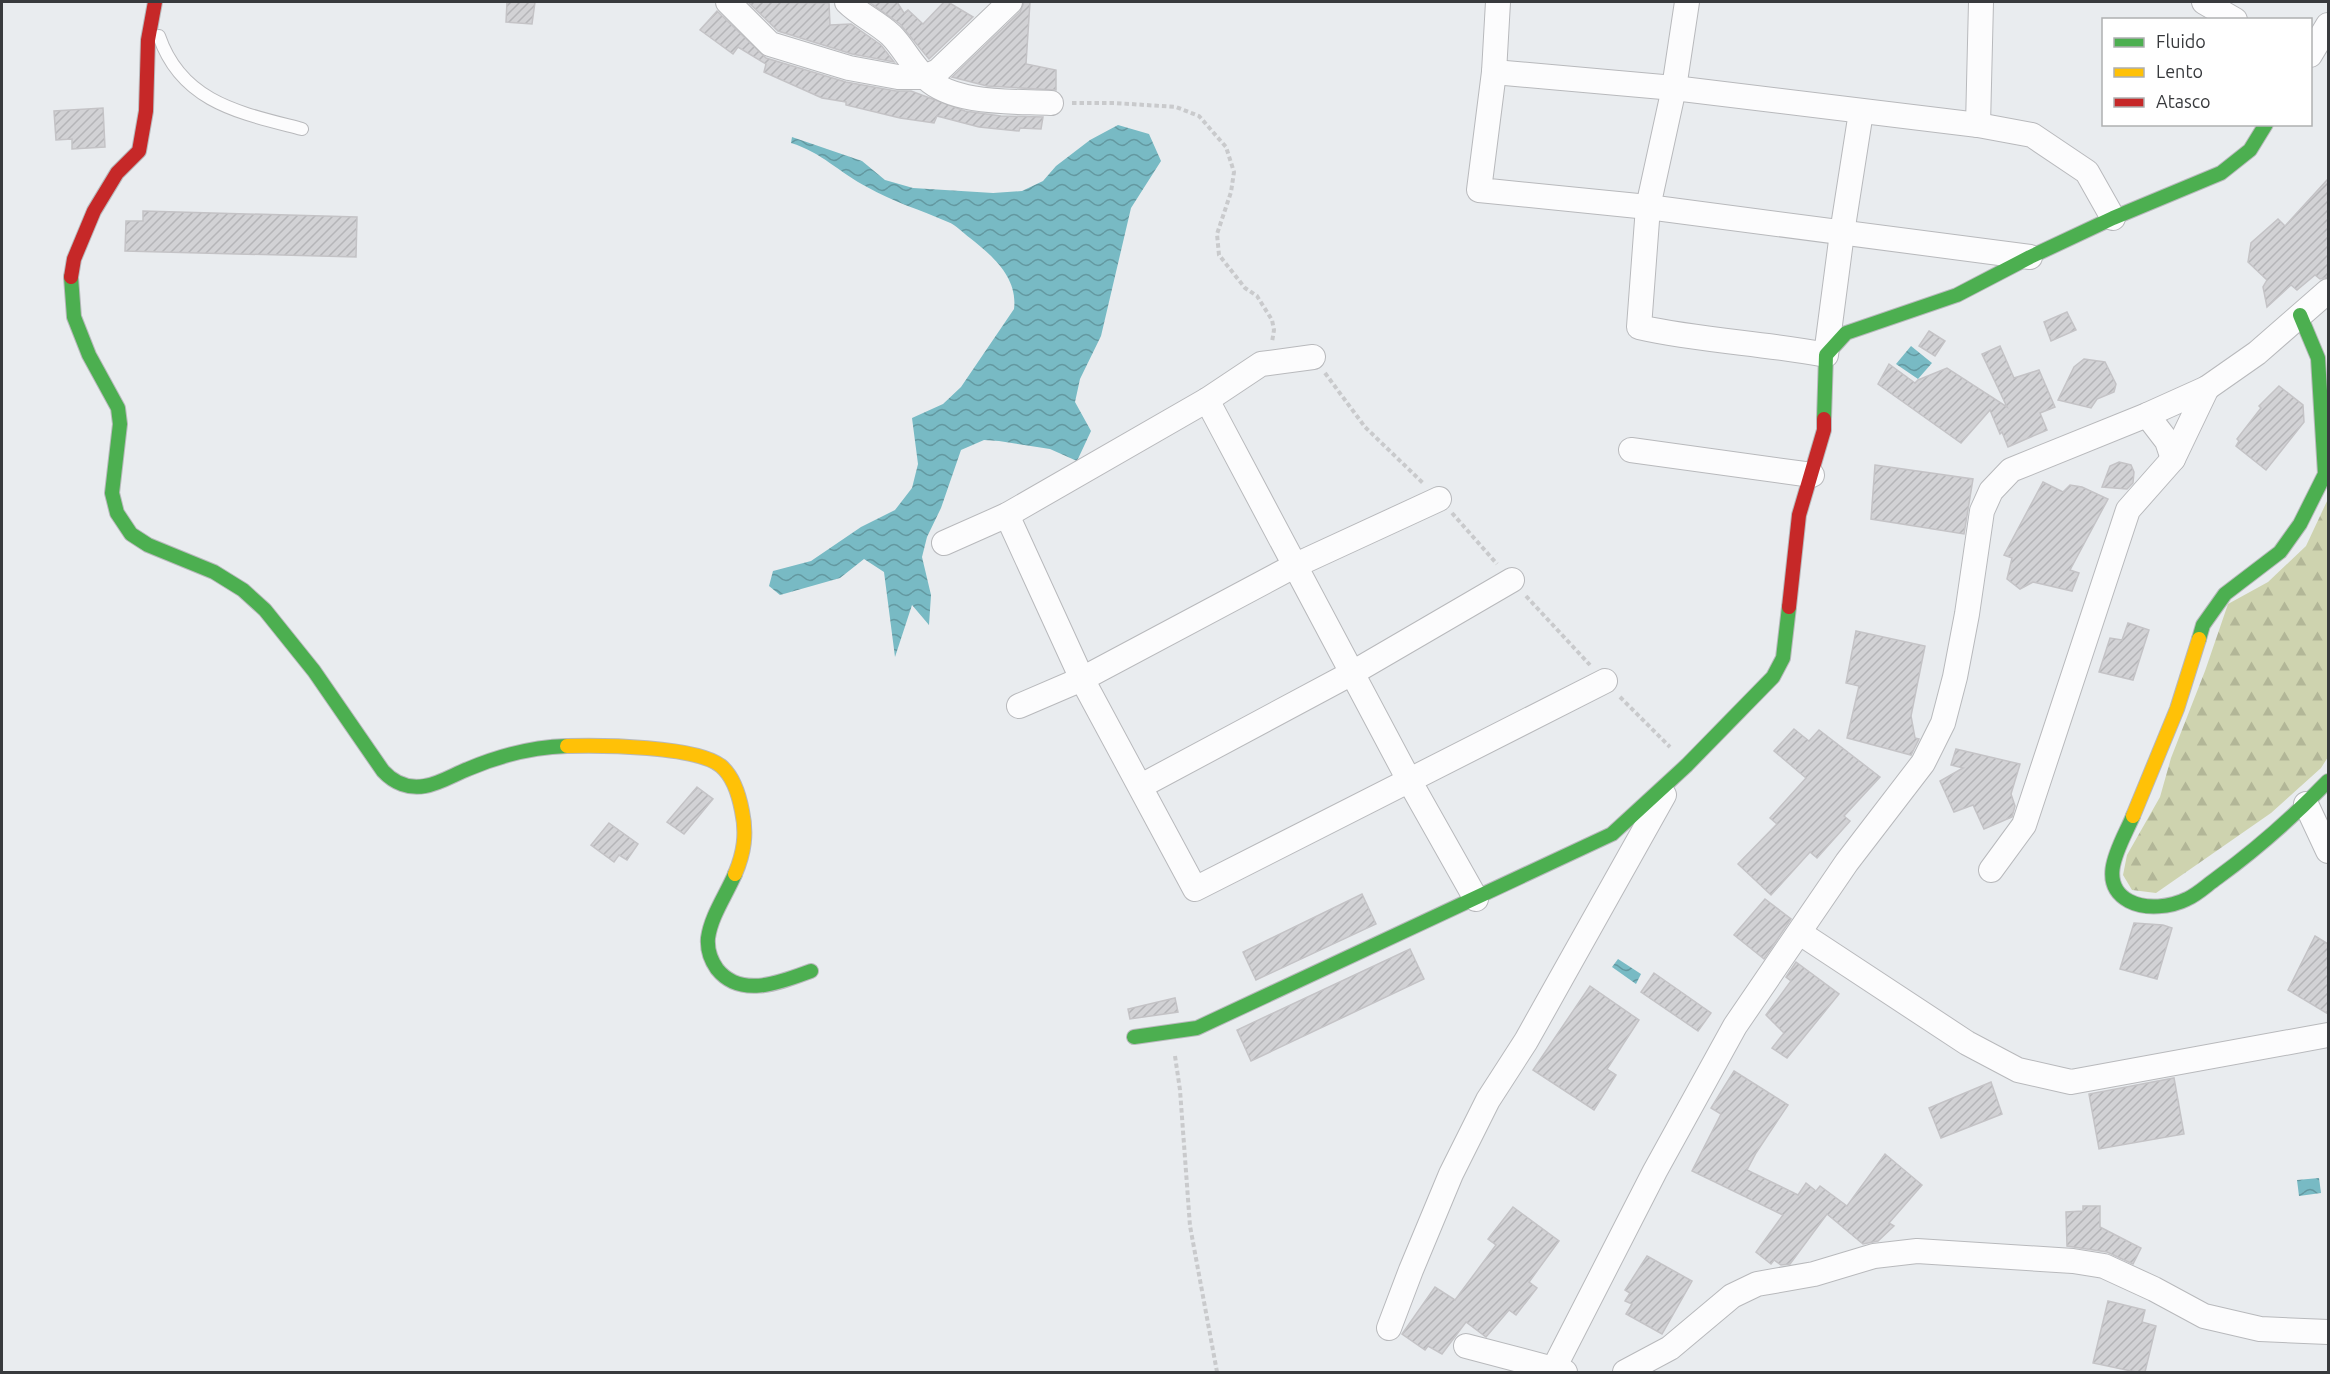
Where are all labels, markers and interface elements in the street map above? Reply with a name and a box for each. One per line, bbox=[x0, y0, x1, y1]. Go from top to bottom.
legend bbox=[2102, 18, 2312, 126]
text: Fluido bbox=[2156, 31, 2206, 51]
text: Lento bbox=[2156, 61, 2203, 81]
text: Atasco bbox=[2156, 91, 2211, 111]

